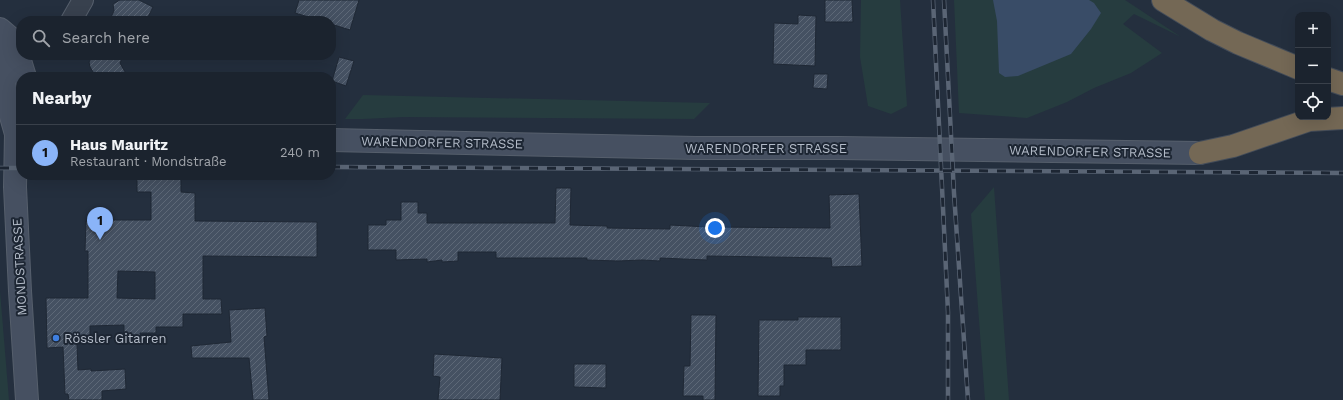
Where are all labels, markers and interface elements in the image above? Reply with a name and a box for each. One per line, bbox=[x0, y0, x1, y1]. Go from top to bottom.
map controls bbox=[1295, 12, 1331, 120]
button: + bbox=[1295, 12, 1331, 48]
search box bbox=[16, 16, 336, 60]
icon: search bbox=[30, 27, 52, 49]
text: Search here bbox=[62, 29, 150, 47]
button: − bbox=[1295, 48, 1331, 84]
button: locate bbox=[1295, 84, 1331, 120]
text: Nearby bbox=[32, 88, 91, 108]
street label: WARENDORFER STRASSE bbox=[361, 134, 523, 151]
text: Haus Mauritz bbox=[70, 136, 168, 154]
street label: WARENDORFER STRASSE bbox=[685, 141, 847, 156]
street label: WARENDORFER STRASSE bbox=[1009, 143, 1171, 160]
text: 1 bbox=[42, 145, 48, 160]
text: 240 m bbox=[280, 145, 320, 160]
text: Restaurant · Mondstraße bbox=[70, 154, 227, 169]
pin: 1 bbox=[87, 207, 113, 240]
street label: MONDSTRASSE bbox=[9, 218, 30, 316]
your location bbox=[705, 218, 725, 238]
place label: Rössler Gitarren bbox=[64, 331, 166, 346]
marker: Rössler Gitarren bbox=[51, 333, 61, 343]

